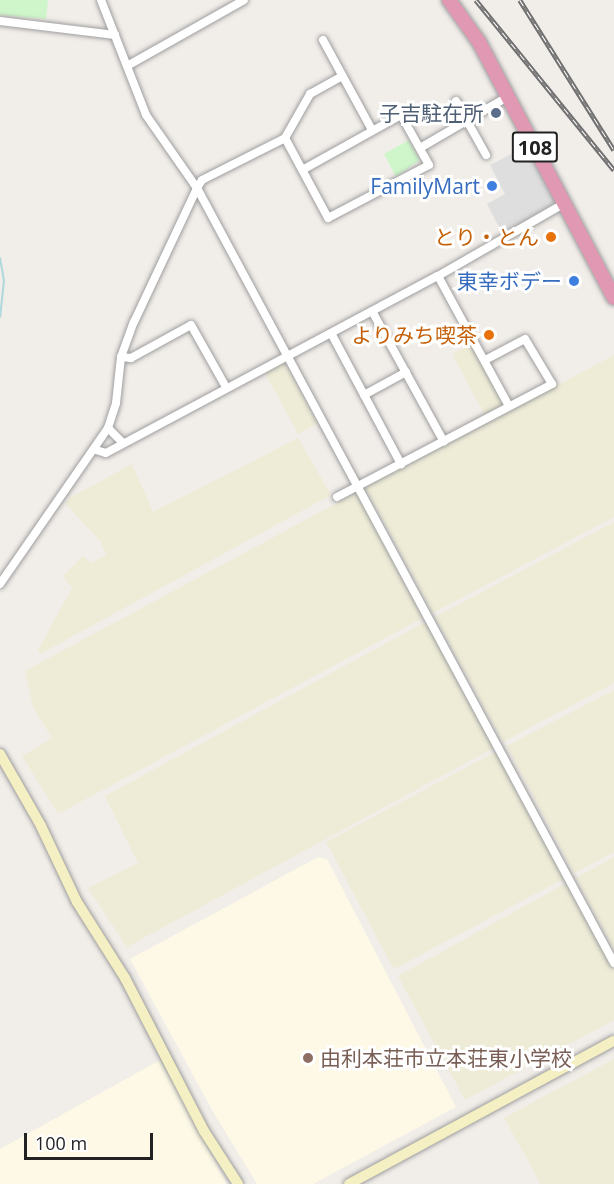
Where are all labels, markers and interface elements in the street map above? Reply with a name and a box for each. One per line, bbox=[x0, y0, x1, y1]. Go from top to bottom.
place label: 子吉駐在所 bbox=[379, 100, 484, 126]
marker: 子吉駐在所 bbox=[489, 106, 503, 120]
road number: 108 bbox=[511, 130, 559, 164]
place label: FamilyMart bbox=[370, 173, 480, 199]
marker: FamilyMart bbox=[485, 179, 499, 193]
place label: とり・とん bbox=[434, 224, 539, 250]
marker: とり・とん bbox=[544, 230, 558, 244]
place label: 東幸ボデー bbox=[457, 268, 562, 294]
marker: 東幸ボデー bbox=[567, 274, 581, 288]
place label: よりみち喫茶 bbox=[351, 322, 477, 348]
marker: よりみち喫茶 bbox=[482, 328, 496, 342]
place label: 由利本荘市立本荘東小学校 bbox=[320, 1045, 572, 1071]
marker: 由利本荘市立本荘東小学校 bbox=[301, 1051, 315, 1065]
scale bar bbox=[27, 1121, 156, 1159]
text: 100 m bbox=[35, 1131, 87, 1155]

